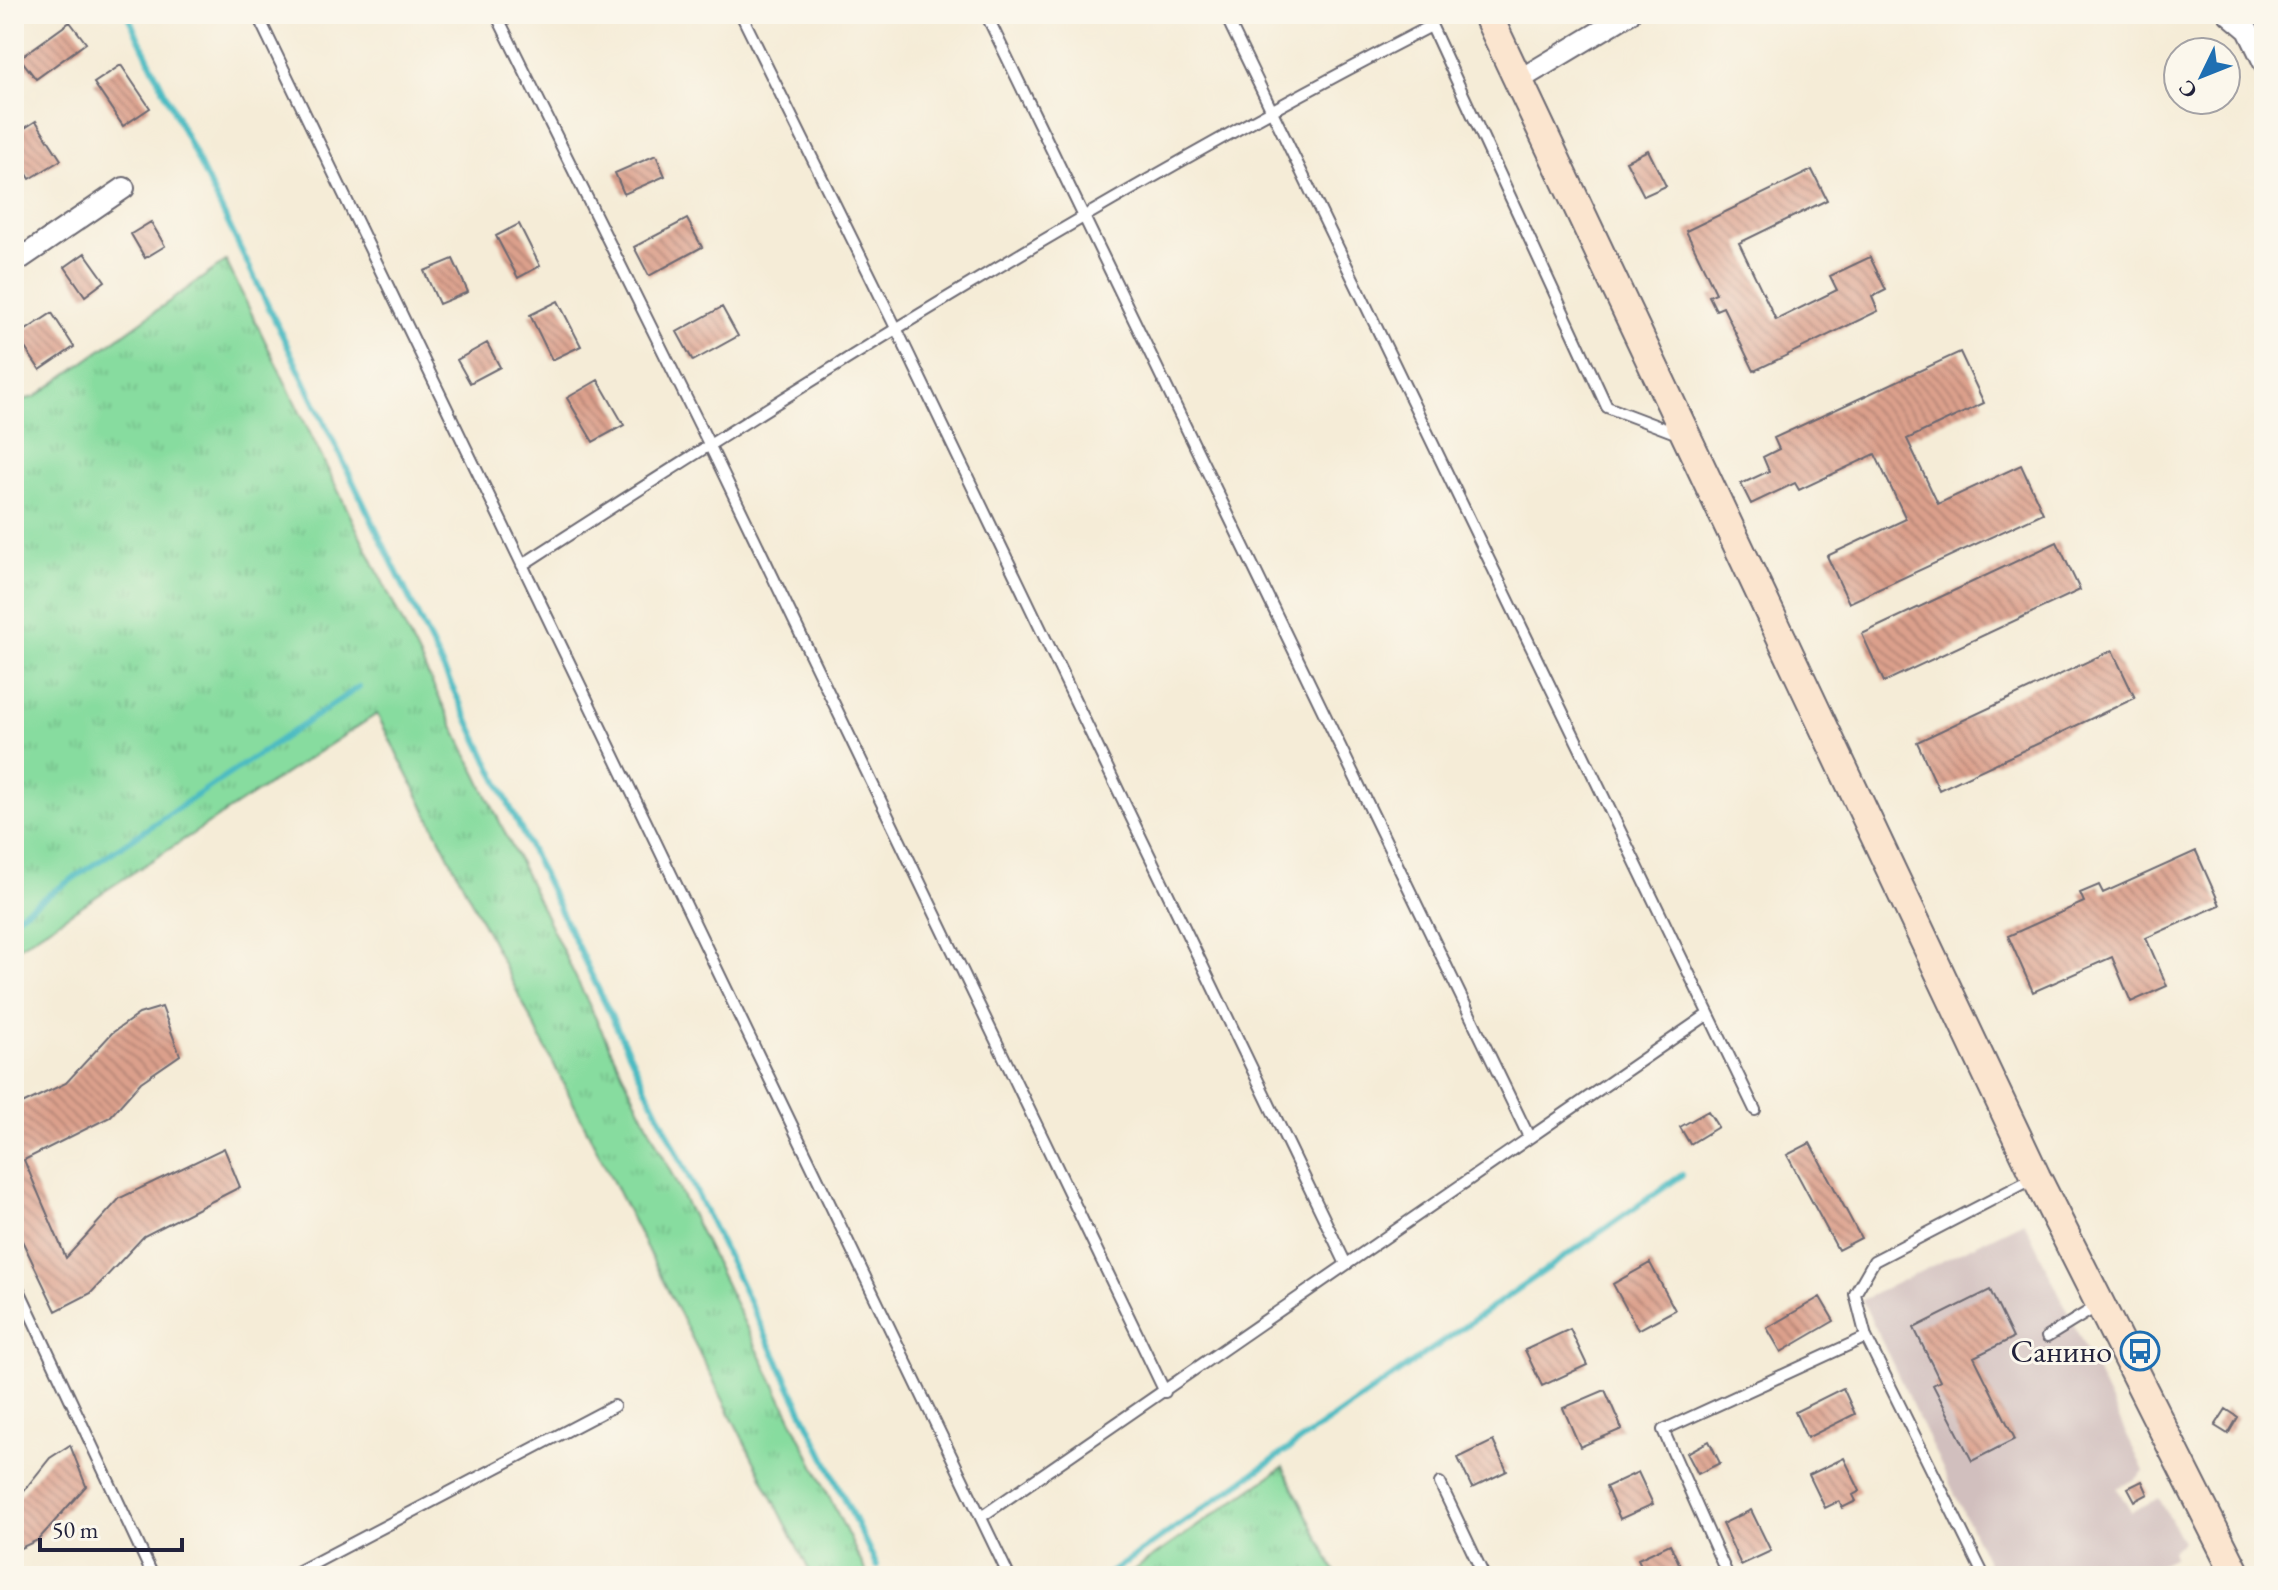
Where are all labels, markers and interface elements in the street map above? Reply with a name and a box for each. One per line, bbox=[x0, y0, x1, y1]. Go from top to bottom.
north arrow bbox=[2162, 36, 2242, 116]
text: С bbox=[2172, 74, 2204, 105]
place label: Санино bbox=[2010, 1330, 2112, 1372]
bus stop icon: Санино bbox=[2119, 1330, 2161, 1372]
scale bar bbox=[40, 1502, 182, 1552]
text: 50 m bbox=[52, 1514, 99, 1545]

